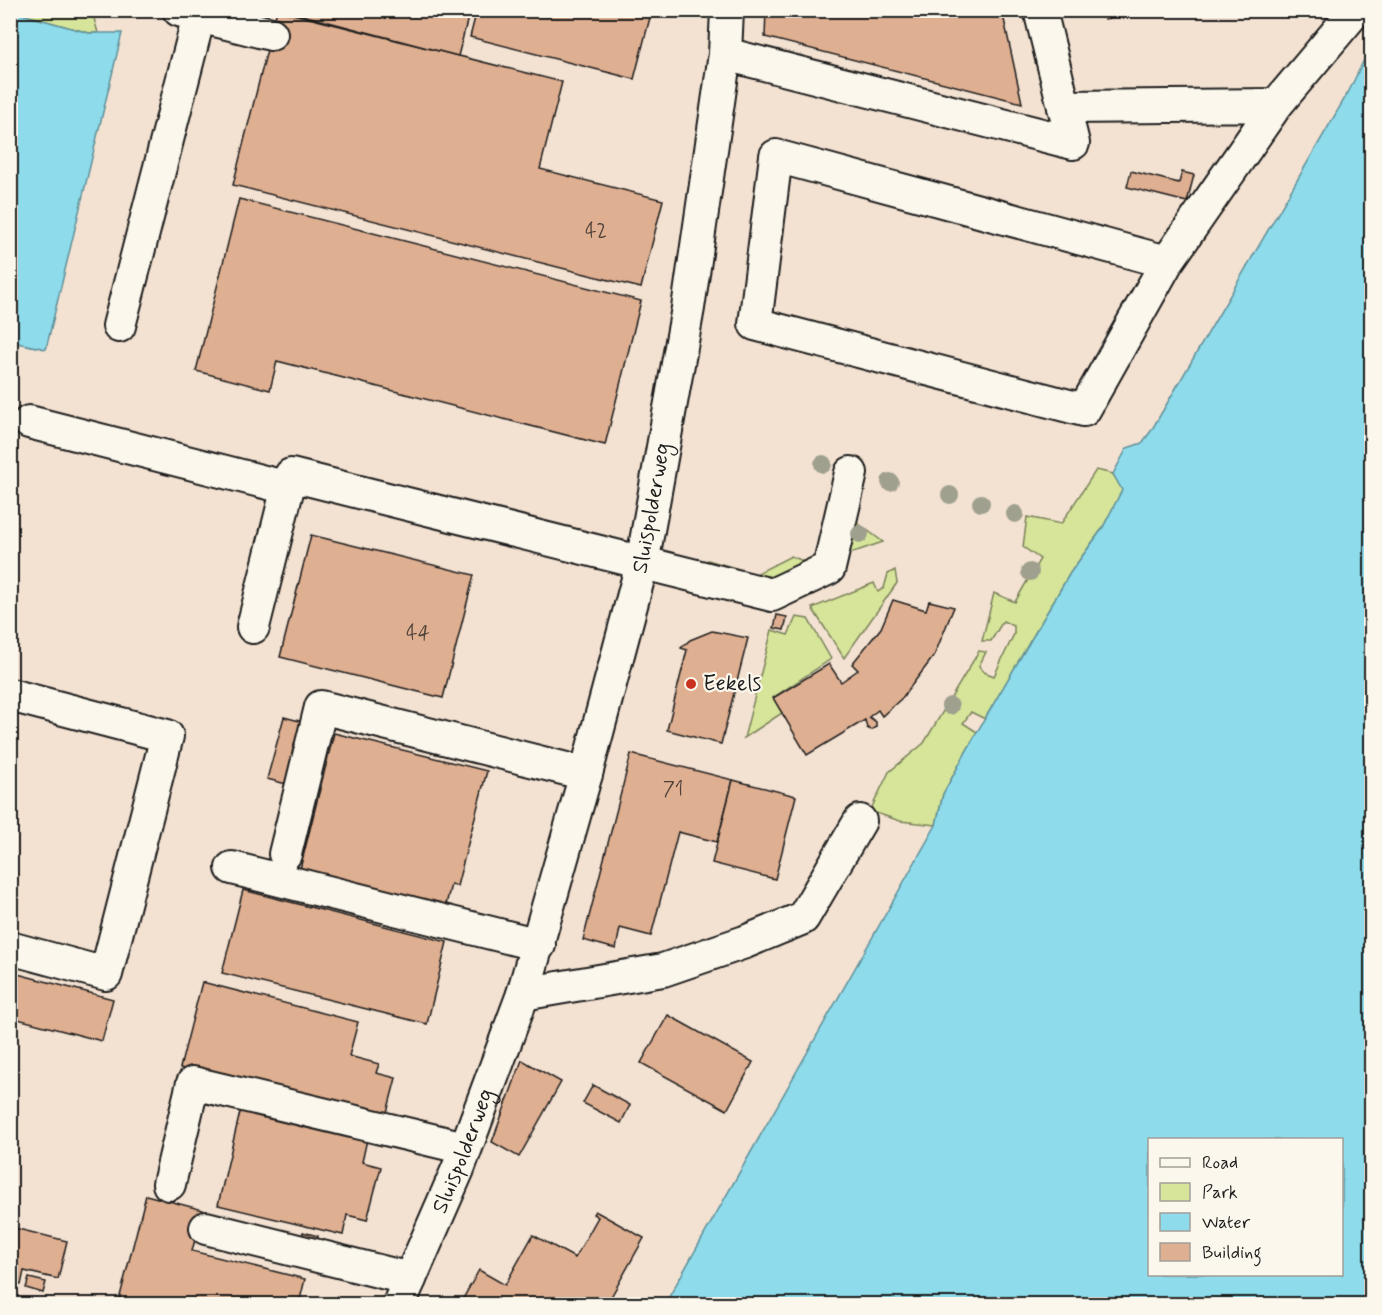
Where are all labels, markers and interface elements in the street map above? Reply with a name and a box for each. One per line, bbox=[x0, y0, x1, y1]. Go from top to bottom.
house number: 42 bbox=[585, 218, 607, 245]
street label: Sluispolderweg bbox=[626, 441, 680, 576]
house number: 44 bbox=[406, 620, 430, 647]
place label: Eekels bbox=[703, 670, 762, 698]
marker: Eekels bbox=[684, 677, 698, 691]
house number: 71 bbox=[663, 776, 683, 803]
street label: Sluispolderweg bbox=[426, 1085, 503, 1218]
legend bbox=[1148, 1138, 1343, 1276]
text: Road bbox=[1202, 1151, 1238, 1175]
text: Park bbox=[1202, 1181, 1238, 1205]
text: Water bbox=[1202, 1211, 1251, 1235]
text: Building bbox=[1202, 1241, 1262, 1267]

